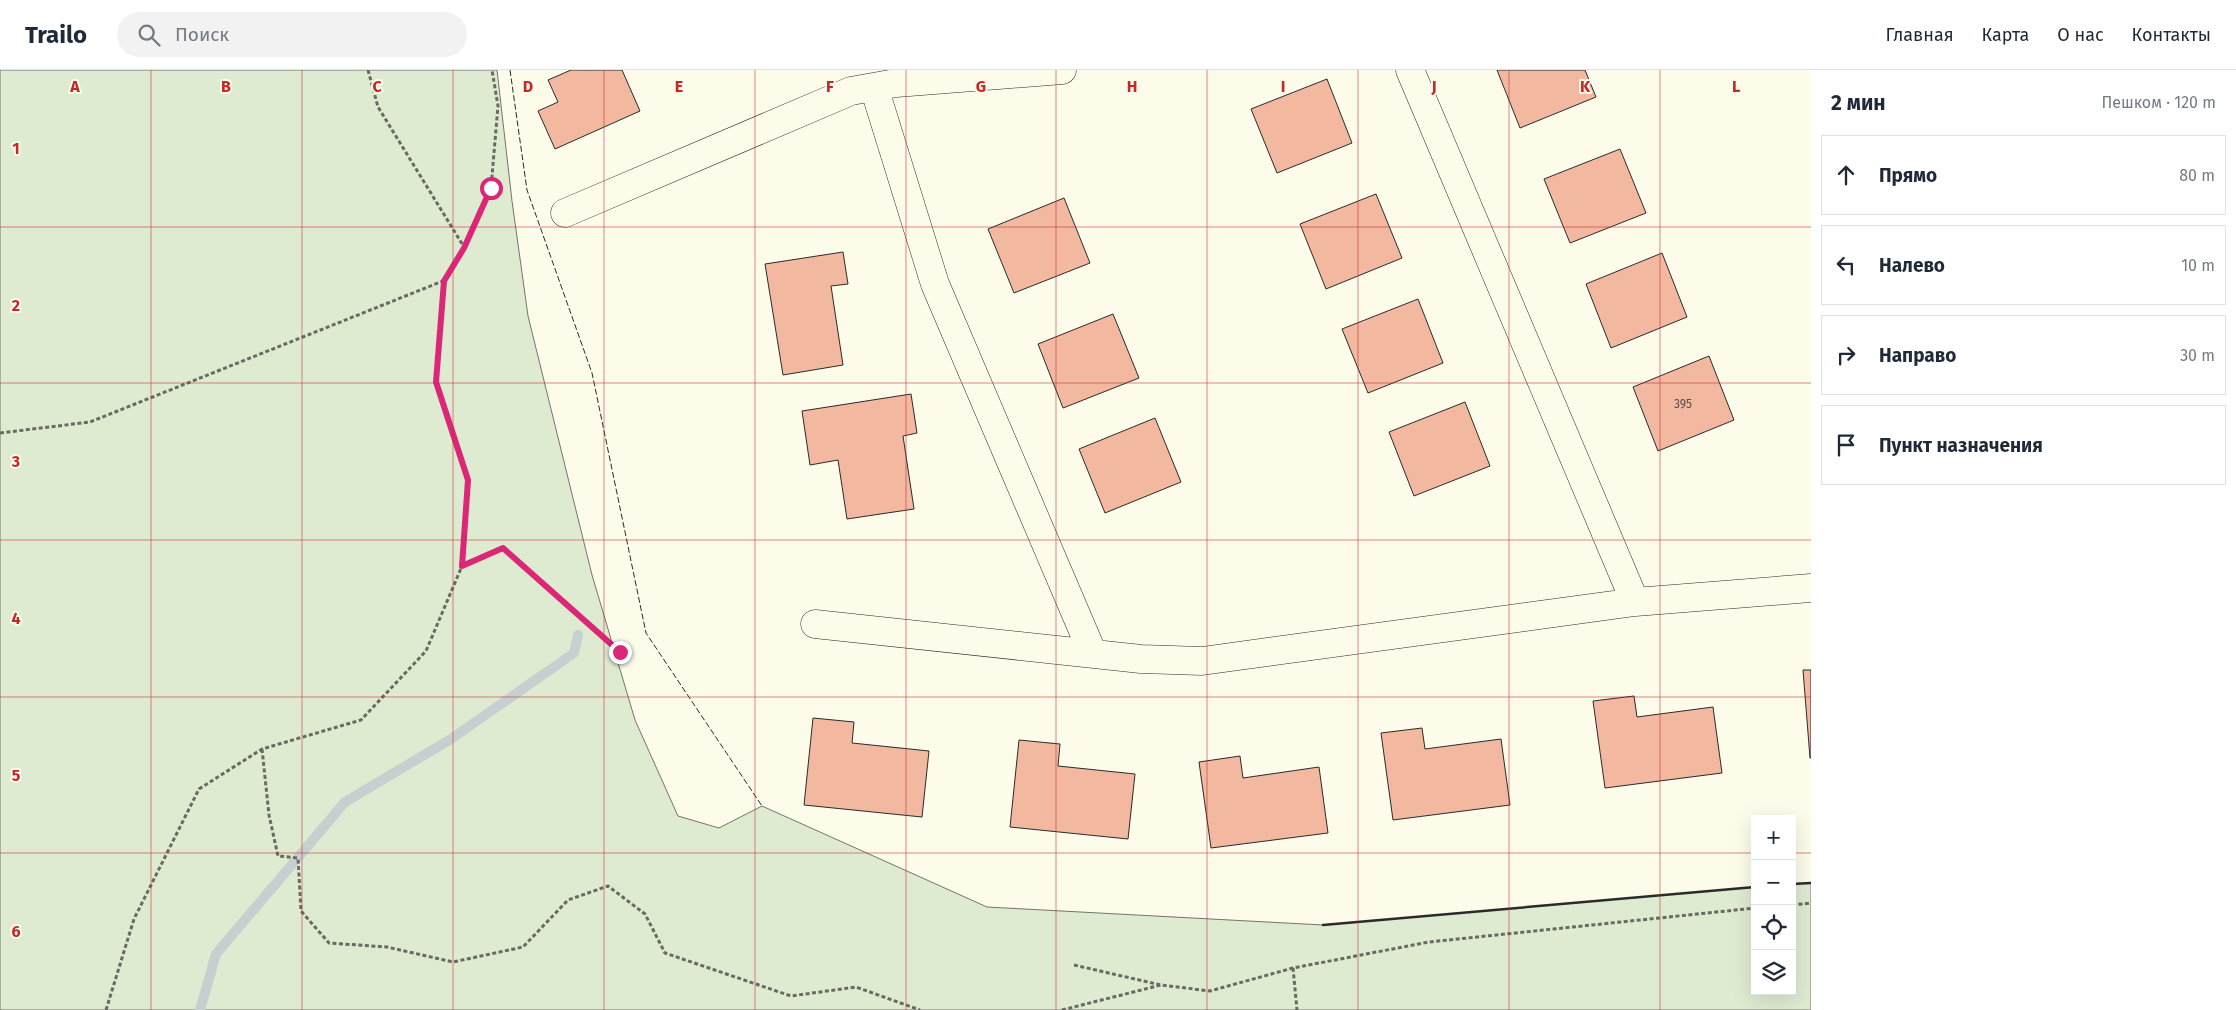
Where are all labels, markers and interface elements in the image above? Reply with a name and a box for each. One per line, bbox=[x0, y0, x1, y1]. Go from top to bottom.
search box bbox=[117, 12, 467, 57]
text: Trailo bbox=[25, 21, 87, 49]
icon: search bbox=[135, 21, 163, 49]
text: Поиск bbox=[175, 23, 229, 46]
text: Главная bbox=[1886, 24, 1954, 46]
text: Карта bbox=[1982, 24, 2029, 46]
text: О нас bbox=[2057, 24, 2104, 46]
text: Контакты bbox=[2132, 24, 2211, 46]
text: A bbox=[69, 77, 80, 96]
text: B bbox=[221, 77, 231, 96]
text: C bbox=[372, 77, 382, 96]
text: D bbox=[523, 77, 533, 96]
text: E bbox=[675, 77, 683, 96]
text: F bbox=[826, 77, 834, 96]
text: G bbox=[976, 77, 986, 96]
text: H bbox=[1127, 77, 1137, 96]
text: I bbox=[1281, 77, 1285, 96]
text: J bbox=[1430, 77, 1437, 96]
text: K bbox=[1580, 77, 1591, 96]
text: L bbox=[1732, 77, 1740, 96]
text: 2 мин bbox=[1831, 90, 1886, 116]
text: Пешком · 120 m bbox=[2101, 93, 2216, 112]
text: 1 bbox=[12, 139, 20, 158]
icon: ahead bbox=[1832, 161, 1860, 189]
text: Прямо bbox=[1879, 164, 1937, 187]
text: 80 m bbox=[2179, 166, 2215, 185]
route start bbox=[480, 177, 503, 200]
icon: left bbox=[1832, 251, 1860, 279]
text: Налево bbox=[1879, 254, 1945, 277]
text: 10 m bbox=[2181, 256, 2215, 275]
text: 2 bbox=[12, 296, 20, 315]
icon: right bbox=[1832, 341, 1860, 369]
text: Направо bbox=[1879, 344, 1956, 367]
text: 30 m bbox=[2180, 346, 2215, 365]
house number: 395 bbox=[1674, 397, 1692, 411]
icon: arrive bbox=[1832, 431, 1860, 459]
text: Пункт назначения bbox=[1879, 434, 2043, 457]
text: 3 bbox=[11, 452, 20, 471]
text: 4 bbox=[11, 609, 21, 628]
route end bbox=[609, 641, 632, 664]
text: 5 bbox=[12, 766, 21, 785]
map controls bbox=[1751, 815, 1796, 995]
button: + bbox=[1751, 815, 1796, 860]
button: − bbox=[1751, 860, 1796, 905]
button: locate bbox=[1751, 905, 1796, 950]
text: 6 bbox=[11, 922, 21, 941]
button: layers bbox=[1751, 950, 1796, 995]

